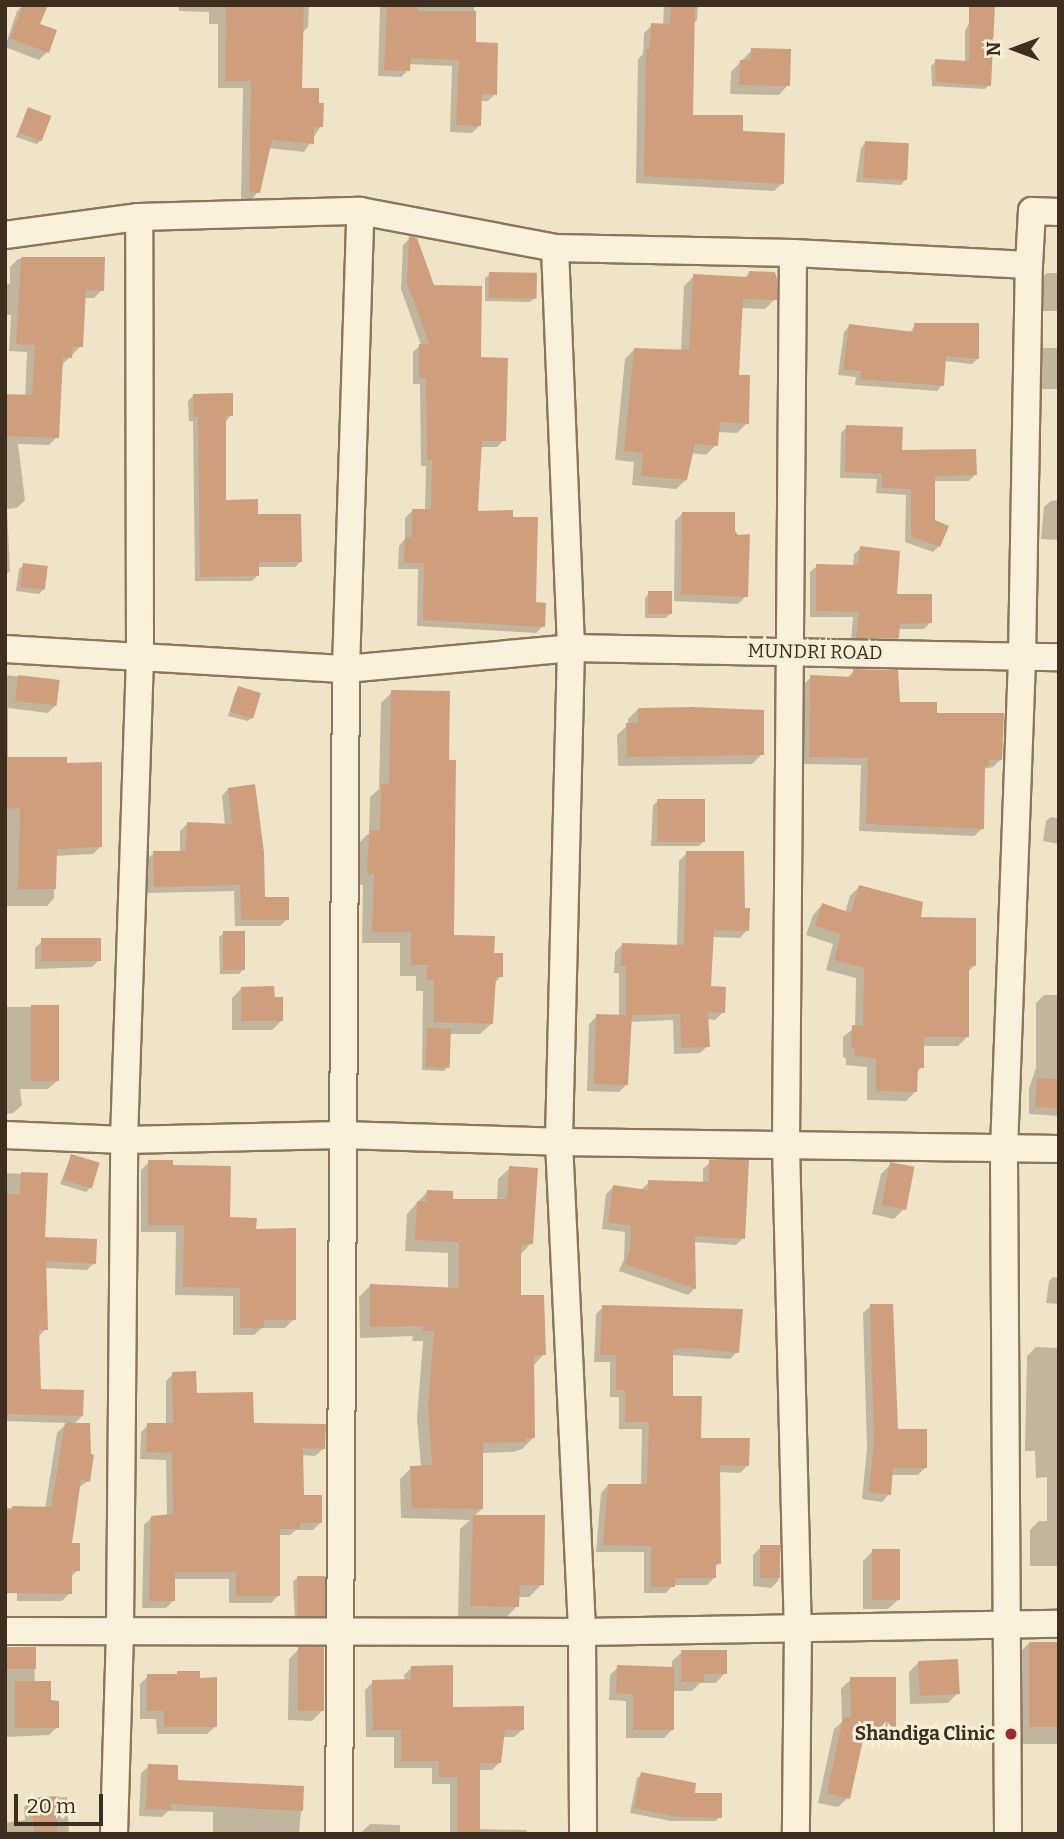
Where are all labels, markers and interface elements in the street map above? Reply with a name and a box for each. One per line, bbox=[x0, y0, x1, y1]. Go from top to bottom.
north arrow bbox=[980, 14, 1050, 84]
text: N bbox=[982, 42, 1005, 56]
street label: MUNDRI ROAD bbox=[747, 639, 883, 665]
place label: Shandiga Clinic bbox=[855, 1723, 995, 1745]
marker: Shandiga Clinic bbox=[1001, 1724, 1021, 1744]
scale bar bbox=[18, 1780, 107, 1824]
text: 20 m bbox=[27, 1793, 76, 1819]

